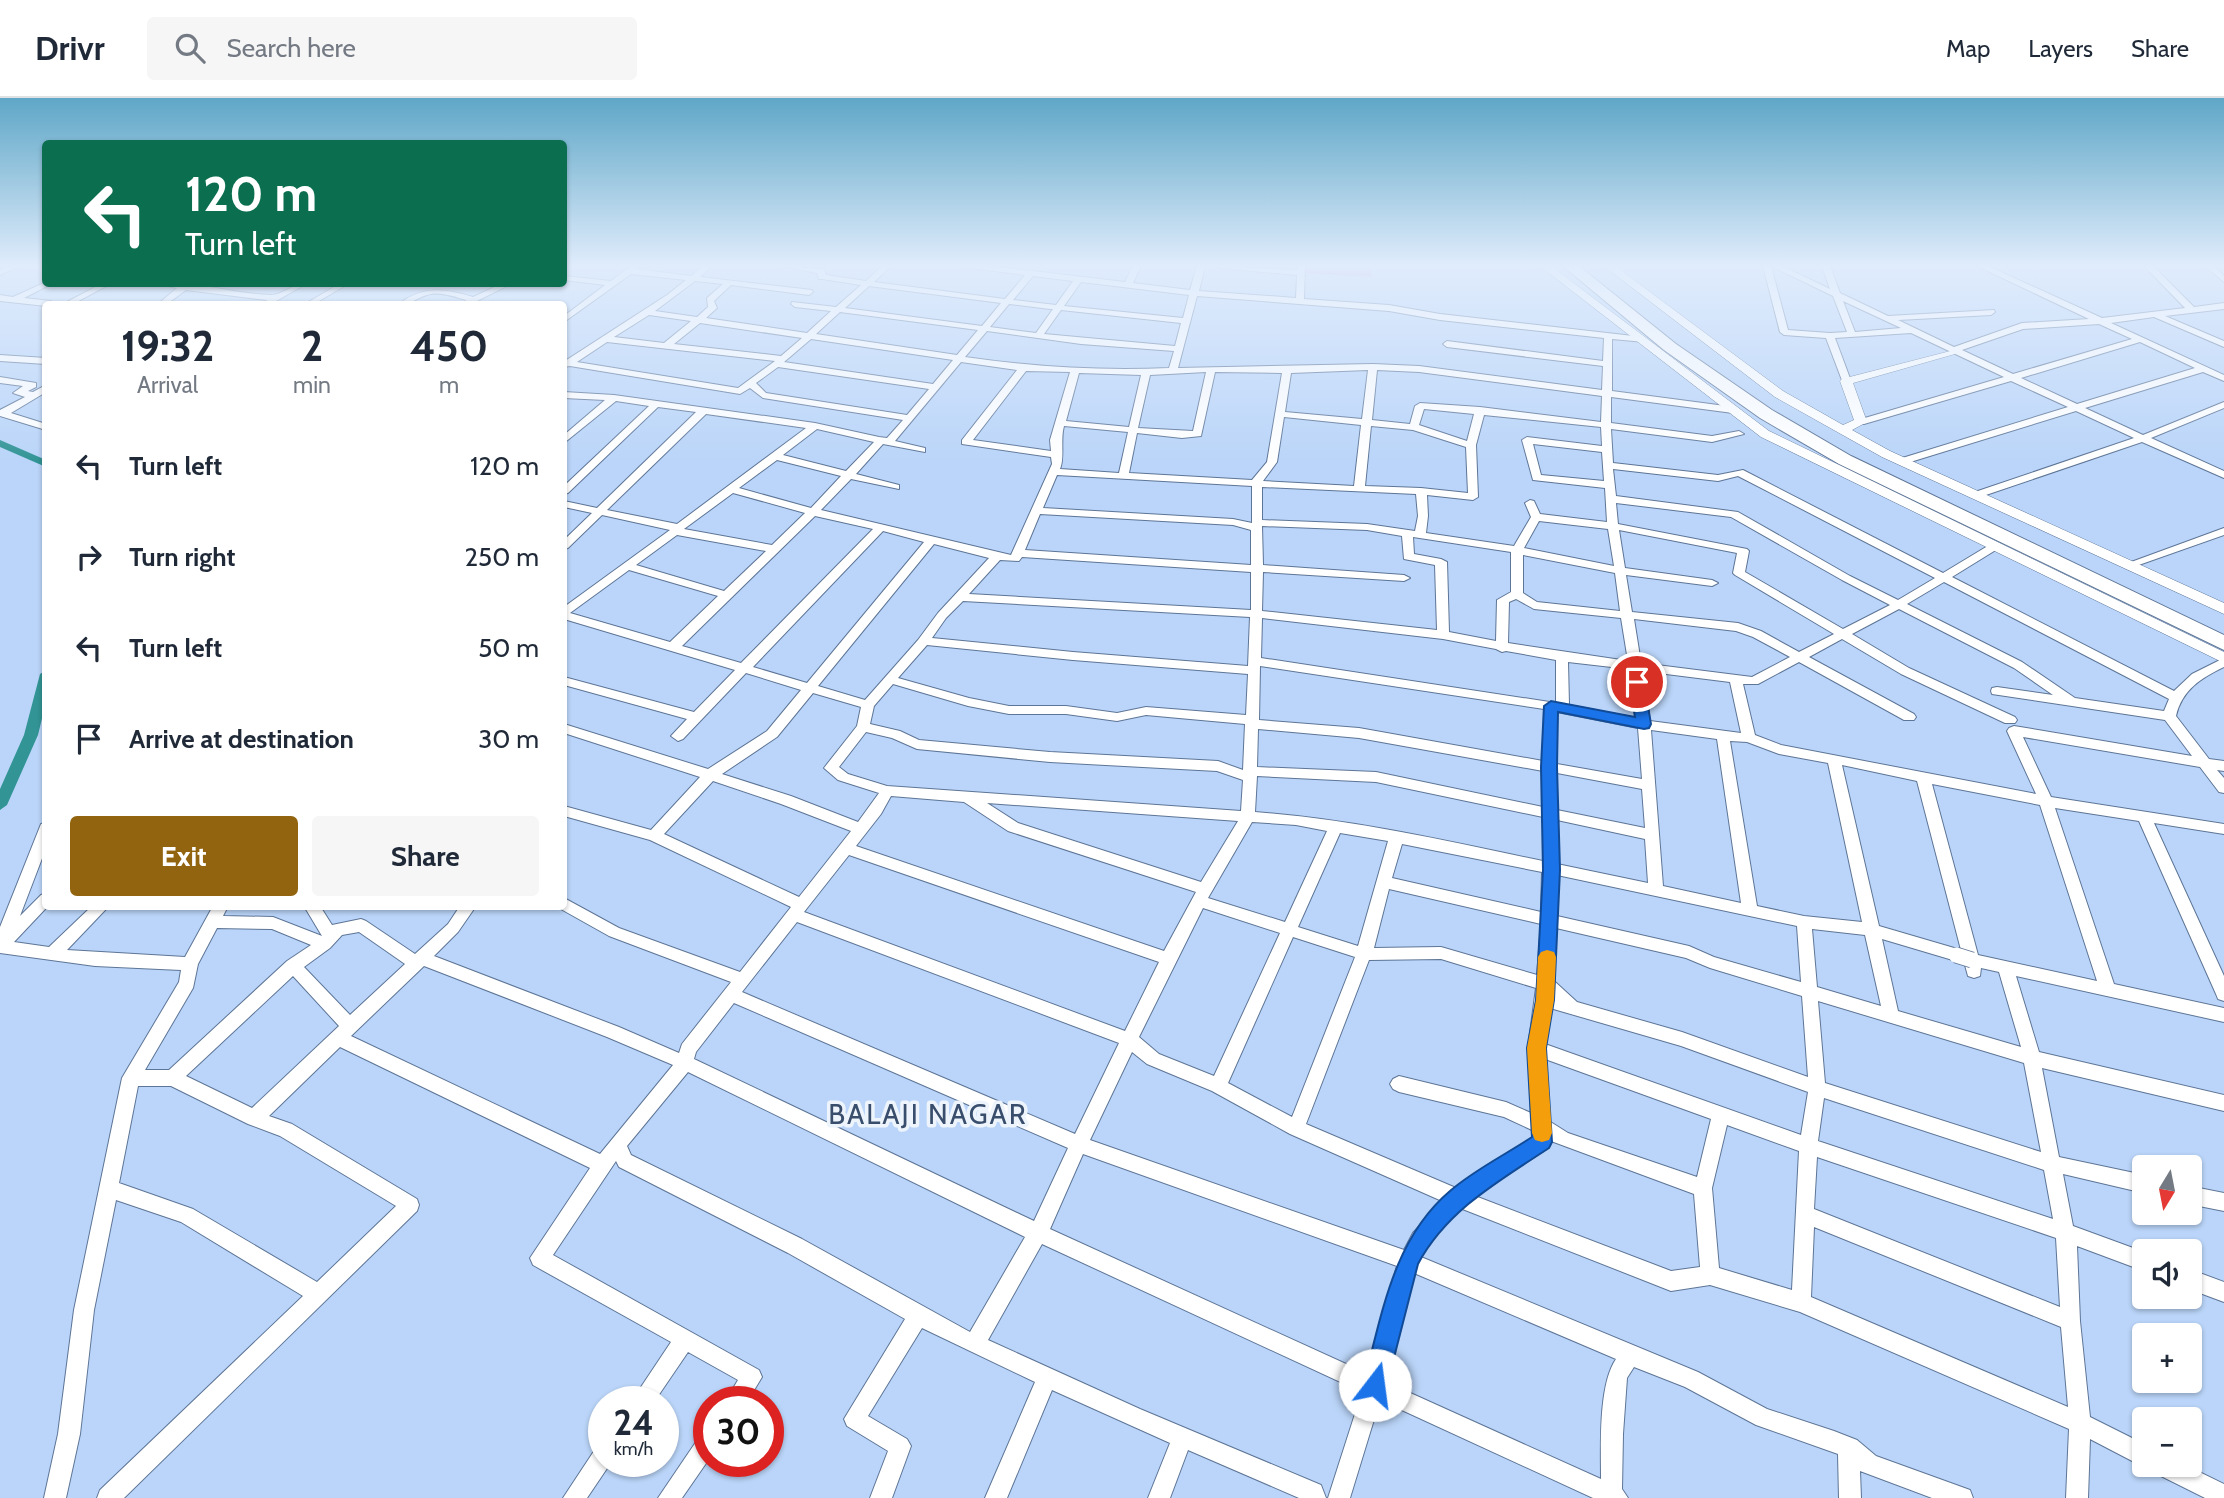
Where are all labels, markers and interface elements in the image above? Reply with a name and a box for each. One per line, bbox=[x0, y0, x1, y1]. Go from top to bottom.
search box bbox=[147, 17, 637, 80]
text: Drivr bbox=[35, 28, 105, 68]
icon: search bbox=[171, 29, 209, 67]
text: Search here bbox=[227, 32, 356, 64]
text: Map bbox=[1946, 34, 1990, 63]
text: Layers bbox=[2028, 34, 2093, 63]
text: Share bbox=[2131, 34, 2189, 63]
text: 120 m bbox=[185, 164, 317, 223]
icon: left bbox=[70, 168, 161, 259]
text: Turn left bbox=[185, 224, 296, 263]
text: 19:32 bbox=[121, 320, 214, 372]
text: 2 bbox=[301, 320, 323, 372]
text: 450 bbox=[410, 320, 488, 372]
text: Arrival bbox=[137, 371, 198, 399]
text: min bbox=[293, 371, 331, 399]
text: m bbox=[439, 371, 459, 399]
icon: left bbox=[70, 447, 108, 485]
text: Turn left bbox=[129, 450, 222, 482]
text: 120 m bbox=[470, 450, 539, 482]
icon: right bbox=[70, 538, 108, 576]
text: Turn right bbox=[129, 541, 235, 573]
text: 250 m bbox=[465, 541, 539, 573]
icon: left bbox=[70, 629, 108, 667]
text: Turn left bbox=[129, 632, 222, 664]
text: 50 m bbox=[478, 632, 539, 664]
pin bbox=[1607, 652, 1667, 712]
icon: arrive bbox=[1618, 663, 1656, 701]
icon: arrive bbox=[70, 720, 108, 758]
text: Arrive at destination bbox=[129, 723, 354, 755]
text: 30 m bbox=[478, 723, 539, 755]
button: Exit bbox=[70, 816, 298, 896]
button: Share bbox=[312, 816, 539, 896]
district label: BALAJI NAGAR bbox=[828, 1097, 1028, 1131]
north arrow bbox=[2132, 1155, 2202, 1225]
map controls bbox=[2132, 1155, 2202, 1477]
button: sound bbox=[2132, 1239, 2202, 1309]
button: + bbox=[2132, 1323, 2202, 1393]
position arrow bbox=[1338, 1348, 1412, 1422]
speed limit sign: 30 bbox=[693, 1386, 784, 1477]
text: 24 bbox=[613, 1401, 654, 1444]
button: − bbox=[2132, 1407, 2202, 1477]
text: km/h bbox=[614, 1438, 653, 1460]

